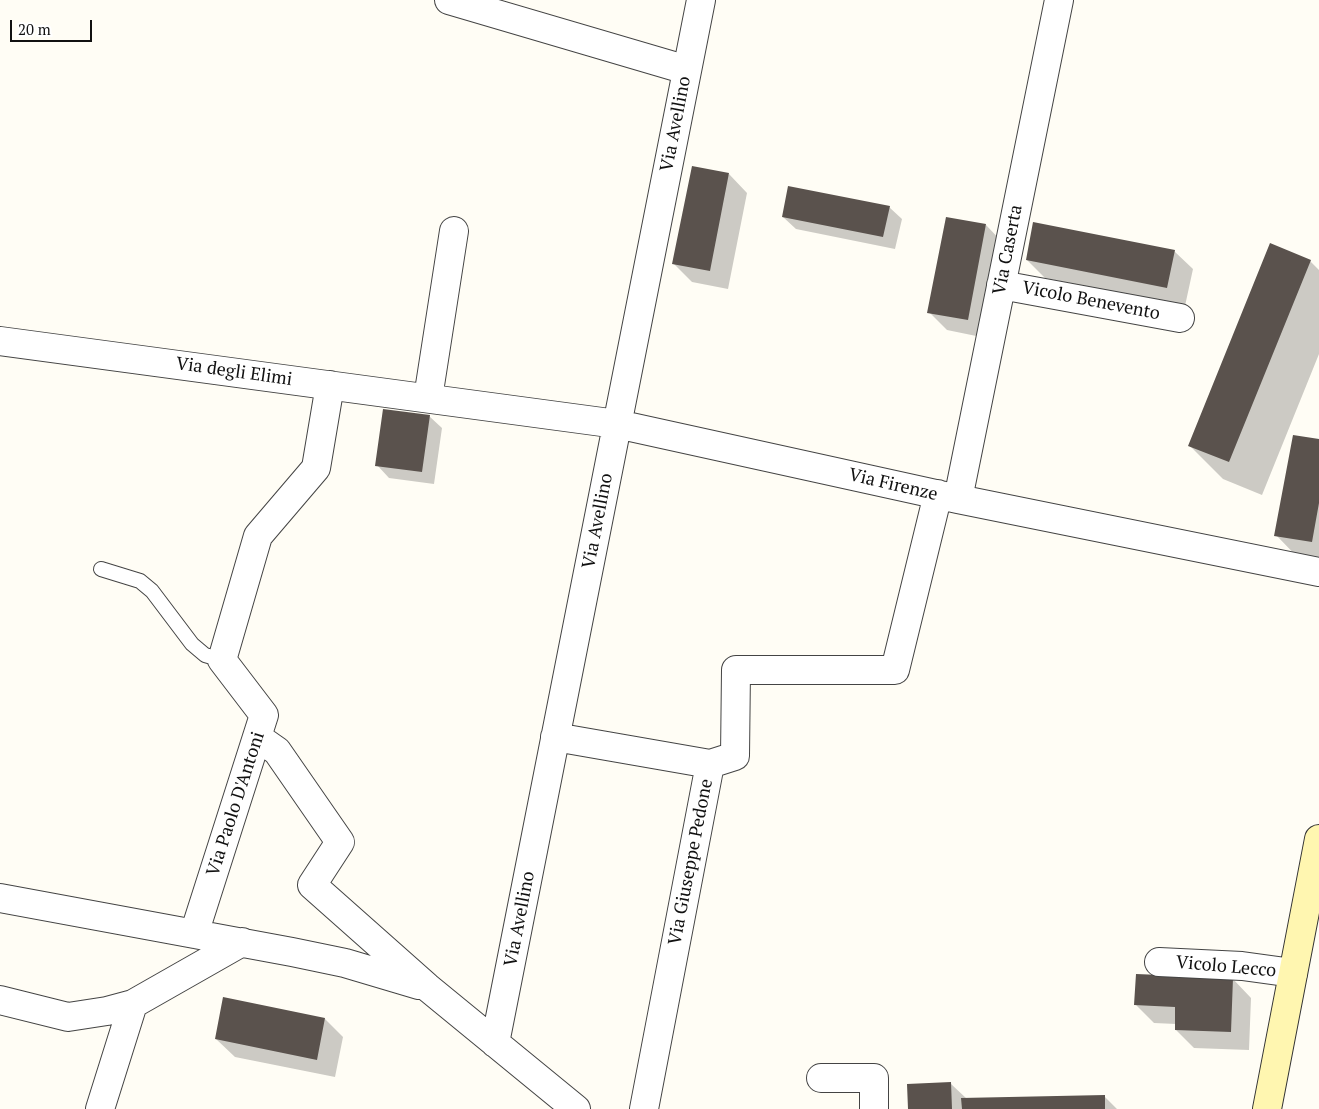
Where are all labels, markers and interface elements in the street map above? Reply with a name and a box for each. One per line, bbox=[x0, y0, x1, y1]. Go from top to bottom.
scale bar bbox=[12, 10, 95, 42]
text: 20 m bbox=[18, 19, 51, 39]
street label: Via Avellino bbox=[656, 74, 696, 174]
street label: Via Caserta bbox=[989, 203, 1027, 297]
street label: Vicolo Benevento bbox=[1020, 277, 1162, 325]
street label: Via degli Elimi bbox=[174, 353, 294, 391]
street label: Via Firenze bbox=[846, 464, 940, 506]
street label: Via Avellino bbox=[578, 471, 618, 571]
street label: Via Paolo D'Antoni bbox=[202, 729, 270, 879]
street label: Via Giuseppe Pedone bbox=[664, 777, 718, 947]
street label: Via Avellino bbox=[500, 869, 540, 969]
street label: Vicolo Lecco bbox=[1175, 952, 1277, 982]

